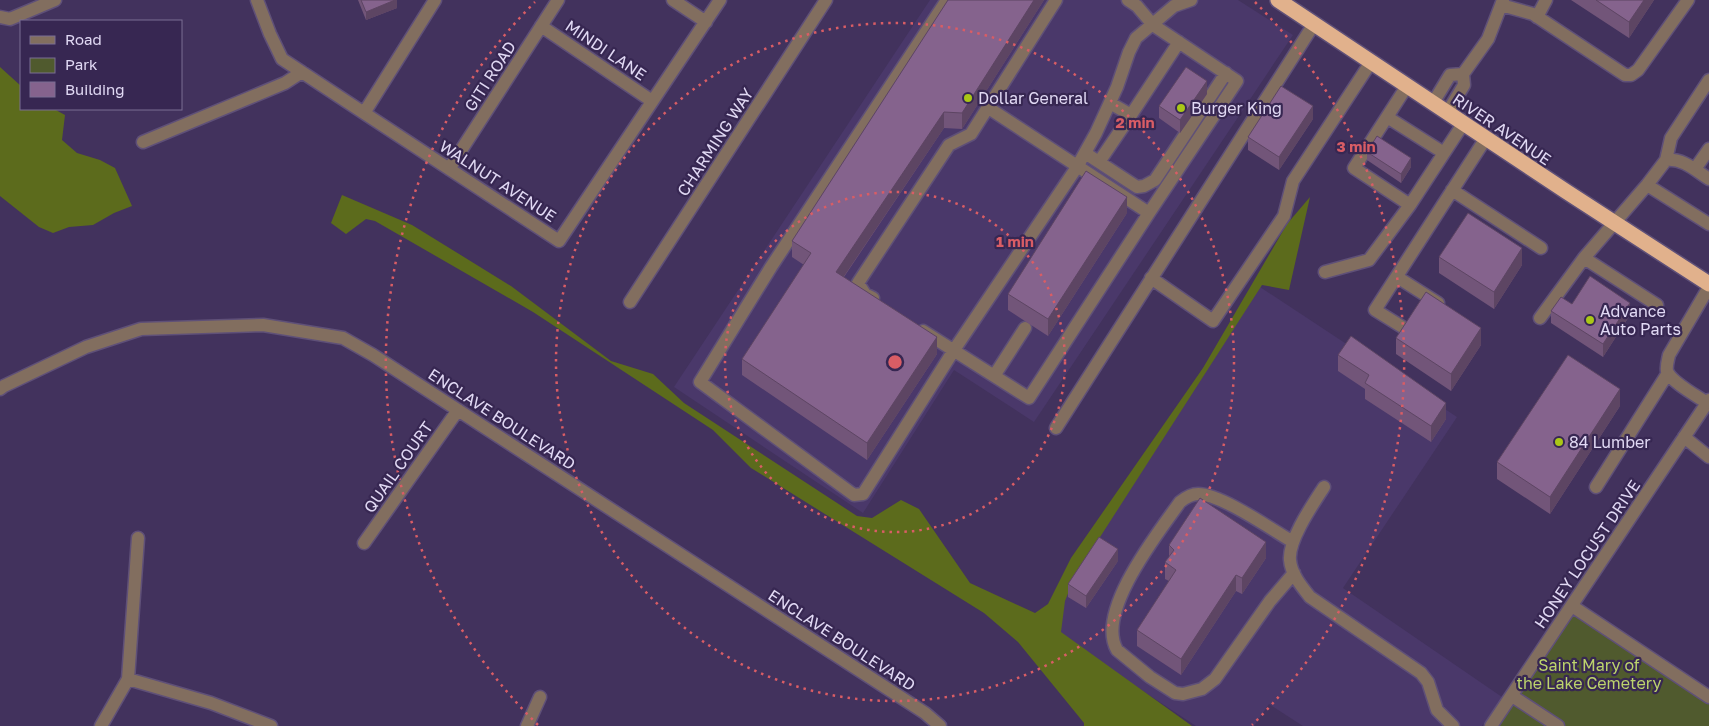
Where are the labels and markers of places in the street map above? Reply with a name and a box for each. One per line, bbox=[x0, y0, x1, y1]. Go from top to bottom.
place label: Dollar General bbox=[978, 88, 1088, 108]
marker: Dollar General bbox=[962, 92, 974, 104]
place label: Burger King bbox=[1191, 98, 1282, 118]
marker: Burger King bbox=[1175, 102, 1187, 114]
place label: Advance Auto Parts bbox=[1600, 301, 1681, 339]
marker: Advance Auto Parts bbox=[1584, 314, 1596, 326]
centre of rings bbox=[886, 353, 904, 371]
place label: 84 Lumber bbox=[1569, 432, 1651, 452]
marker: 84 Lumber bbox=[1553, 436, 1565, 448]

